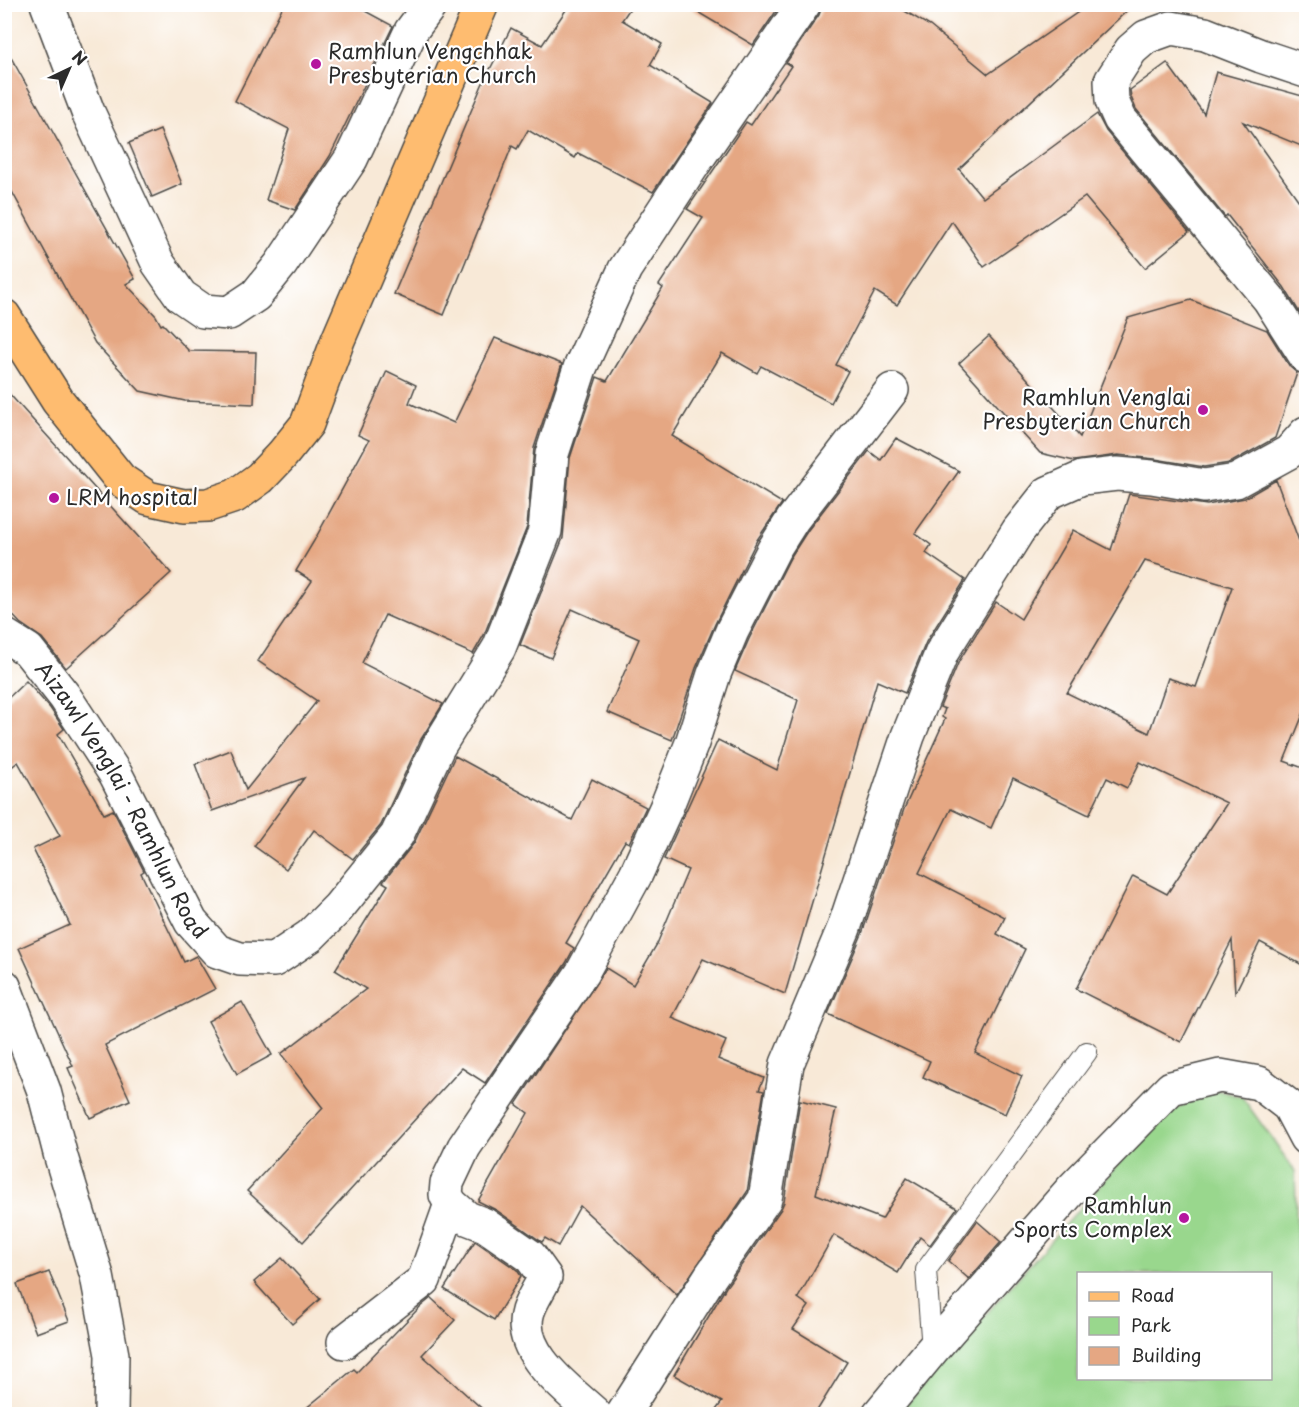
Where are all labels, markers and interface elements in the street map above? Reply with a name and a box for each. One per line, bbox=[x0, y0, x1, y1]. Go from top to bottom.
place label: Ramhlun Vengchhak Presbyterian Church bbox=[328, 34, 537, 90]
north arrow bbox=[39, 39, 99, 99]
text: N bbox=[67, 44, 93, 71]
marker: Ramhlun Vengchhak Presbyterian Church bbox=[309, 57, 323, 71]
place label: Ramhlun Venglai Presbyterian Church bbox=[982, 380, 1191, 436]
marker: Ramhlun Venglai Presbyterian Church bbox=[1196, 403, 1210, 417]
place label: LRM hospital bbox=[66, 480, 198, 512]
marker: LRM hospital bbox=[47, 491, 61, 505]
street label: Aizawl Venglai - Ramhlun Road bbox=[29, 653, 217, 945]
place label: Ramhlun Sports Complex bbox=[1013, 1188, 1172, 1244]
marker: Ramhlun Sports Complex bbox=[1177, 1211, 1191, 1225]
legend bbox=[1077, 1272, 1272, 1380]
text: Road bbox=[1131, 1281, 1175, 1308]
text: Park bbox=[1131, 1311, 1171, 1338]
text: Building bbox=[1131, 1341, 1201, 1368]

